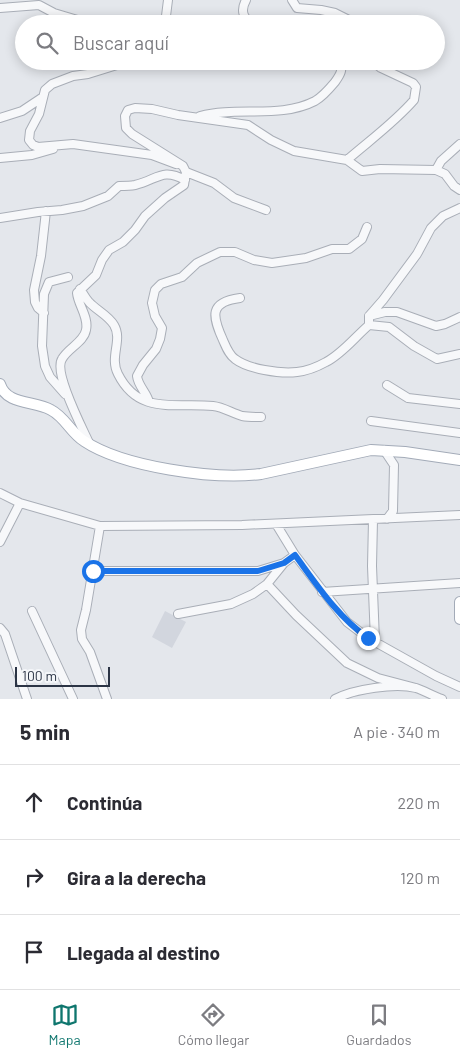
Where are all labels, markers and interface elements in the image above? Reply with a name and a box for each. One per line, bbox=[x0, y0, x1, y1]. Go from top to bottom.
search box bbox=[15, 15, 445, 70]
icon: search bbox=[33, 29, 61, 57]
text: Buscar aquí bbox=[73, 31, 169, 54]
route start bbox=[82, 560, 105, 583]
route end bbox=[357, 627, 380, 650]
scale bar bbox=[15, 664, 110, 687]
text: 100 m bbox=[22, 667, 57, 684]
text: 5 min bbox=[20, 719, 70, 744]
text: A pie · 340 m bbox=[353, 722, 440, 741]
icon: ahead bbox=[20, 788, 48, 816]
text: Continúa bbox=[67, 791, 142, 814]
text: 220 m bbox=[397, 793, 440, 812]
icon: right bbox=[20, 863, 48, 891]
text: Gira a la derecha bbox=[67, 866, 206, 889]
text: 120 m bbox=[400, 868, 440, 887]
icon: arrive bbox=[20, 938, 48, 966]
text: Llegada al destino bbox=[67, 941, 220, 964]
tab: Mapa bbox=[49, 1001, 81, 1048]
tab: Cómo llegar bbox=[178, 1001, 249, 1048]
tab: Guardados bbox=[346, 1001, 411, 1048]

